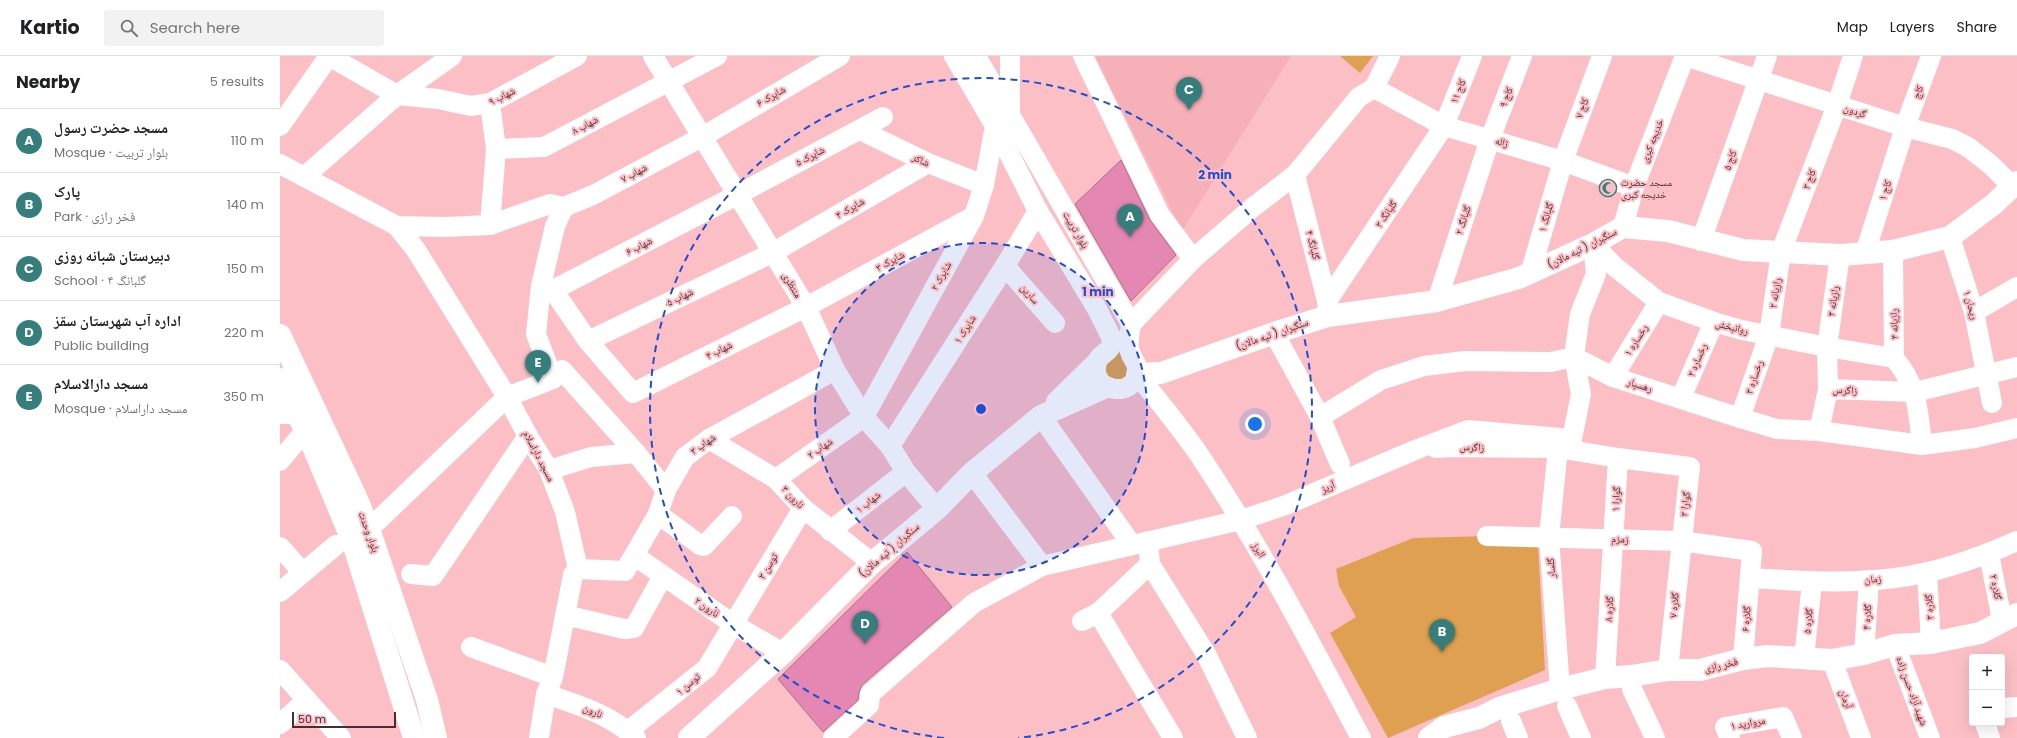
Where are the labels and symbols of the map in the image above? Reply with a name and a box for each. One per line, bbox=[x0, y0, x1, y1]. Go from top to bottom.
pin: C bbox=[1176, 77, 1202, 110]
street label: کاج ۱۱ bbox=[1446, 77, 1470, 105]
street label: شاپرک ۶ bbox=[754, 82, 789, 110]
street label: شهاب ۹ bbox=[486, 83, 518, 109]
street label: کاج bbox=[1909, 83, 1927, 101]
street label: کاج ۹ bbox=[1495, 85, 1517, 109]
street label: کاج ۷ bbox=[1571, 96, 1593, 120]
street label: گردون bbox=[1842, 100, 1869, 122]
street label: شهاب ۸ bbox=[569, 112, 601, 138]
street label: خدیجه کبری bbox=[1637, 116, 1667, 165]
street label: ژاله bbox=[1494, 133, 1510, 151]
street label: شاپرک ۵ bbox=[793, 142, 828, 170]
street label: کاج ۵ bbox=[1720, 148, 1740, 172]
street label: شاکر bbox=[909, 149, 932, 171]
street label: شهاب ۷ bbox=[618, 160, 650, 186]
text: 2 min bbox=[1198, 166, 1232, 183]
street label: کاج ۳ bbox=[1798, 167, 1820, 191]
place label: مسجد حضرت خدیجه کبری bbox=[1621, 175, 1673, 202]
mosque icon: مسجد حضرت خدیجه کبری bbox=[1598, 178, 1618, 198]
street label: کاج ۱ bbox=[1875, 178, 1895, 202]
street label: شاپرک ۴ bbox=[833, 194, 868, 222]
street label: گلبانگ ۳ bbox=[1371, 197, 1401, 231]
street label: گلبانگ ۱ bbox=[1535, 200, 1557, 233]
street label: گلبانگ ۲ bbox=[1451, 203, 1475, 236]
pin: A bbox=[1117, 204, 1143, 237]
street label: بلوار تربیت bbox=[1059, 209, 1093, 252]
street label: سنگبران ( تپه مالان) bbox=[1545, 224, 1620, 272]
street label: گلبانگ ۴ bbox=[1302, 229, 1324, 262]
street label: شهاب ۶ bbox=[623, 233, 655, 259]
street label: شاپرک ۳ bbox=[873, 247, 908, 275]
street label: شاپرک ۲ bbox=[927, 258, 955, 293]
street label: منتظری bbox=[778, 269, 806, 301]
street label: رازیانه ۲ bbox=[1765, 277, 1785, 309]
street label: سارین bbox=[1017, 281, 1043, 308]
text: 1 min bbox=[1082, 283, 1114, 300]
street label: شهاب ۵ bbox=[664, 284, 696, 310]
street label: رازیانه ۳ bbox=[1823, 285, 1843, 317]
street label: ریحان ۱ bbox=[1960, 289, 1982, 321]
street label: رازیانه ۴ bbox=[1886, 308, 1902, 339]
street label: شاپرک ۱ bbox=[950, 312, 980, 346]
street label: سنگبران ( تپه مالان) bbox=[1234, 314, 1311, 353]
street label: روانبخش bbox=[1714, 316, 1750, 338]
street label: رخساره ۱ bbox=[1620, 321, 1652, 359]
street label: شهاب ۴ bbox=[703, 337, 735, 363]
street label: رخساره ۲ bbox=[1683, 341, 1711, 379]
pin: E bbox=[525, 350, 551, 383]
street label: رخساره ۳ bbox=[1741, 358, 1767, 396]
street label: رهسپار bbox=[1625, 374, 1655, 396]
street label: زاگرس bbox=[1832, 382, 1858, 398]
centre of rings bbox=[974, 402, 988, 416]
your location bbox=[1245, 414, 1265, 434]
street label: مسجد داراسلام bbox=[519, 428, 559, 484]
street label: شهاب ۳ bbox=[687, 430, 719, 458]
street label: شهاب ۲ bbox=[804, 434, 836, 462]
street label: زاگرس bbox=[1460, 439, 1485, 455]
street label: آریز bbox=[1318, 477, 1338, 497]
street label: نارون ۳ bbox=[778, 482, 808, 512]
street label: گوارا ۱ bbox=[1608, 486, 1624, 512]
street label: شهاب ۱ bbox=[852, 487, 884, 516]
street label: گوارا ۳ bbox=[1676, 490, 1694, 517]
street label: بلوار وحدت bbox=[355, 510, 383, 555]
street label: سنگبران ( تپه مالان) bbox=[855, 519, 923, 581]
street label: زمزم bbox=[1611, 531, 1629, 547]
street label: البرز bbox=[1248, 539, 1269, 560]
street label: توسن ۳ bbox=[754, 550, 782, 582]
street label: گلسار bbox=[1543, 557, 1559, 579]
street label: زمان bbox=[1864, 571, 1882, 587]
street label: گلاره ۲ bbox=[1986, 573, 2006, 601]
street label: گلاره ۷ bbox=[1665, 591, 1683, 618]
street label: نارون ۲ bbox=[692, 593, 722, 621]
street label: گلاره ۳ bbox=[1921, 593, 1937, 620]
street label: گلاره ۸ bbox=[1601, 595, 1617, 622]
street label: گلاره ۴ bbox=[1859, 603, 1875, 630]
street label: گلاره ۶ bbox=[1737, 605, 1755, 632]
street label: گلاره ۵ bbox=[1799, 607, 1817, 634]
pin: D bbox=[852, 611, 878, 644]
pin: B bbox=[1429, 619, 1455, 652]
street label: فخر رازی bbox=[1703, 654, 1739, 676]
street label: شهید آزاد حسن زاده bbox=[1893, 654, 1932, 728]
street label: توسن ۱ bbox=[673, 669, 703, 699]
street label: آرمان bbox=[1836, 687, 1857, 711]
street label: نارون bbox=[581, 700, 605, 722]
scale bar bbox=[292, 710, 396, 729]
street label: مروارید ۱ bbox=[1730, 713, 1767, 733]

